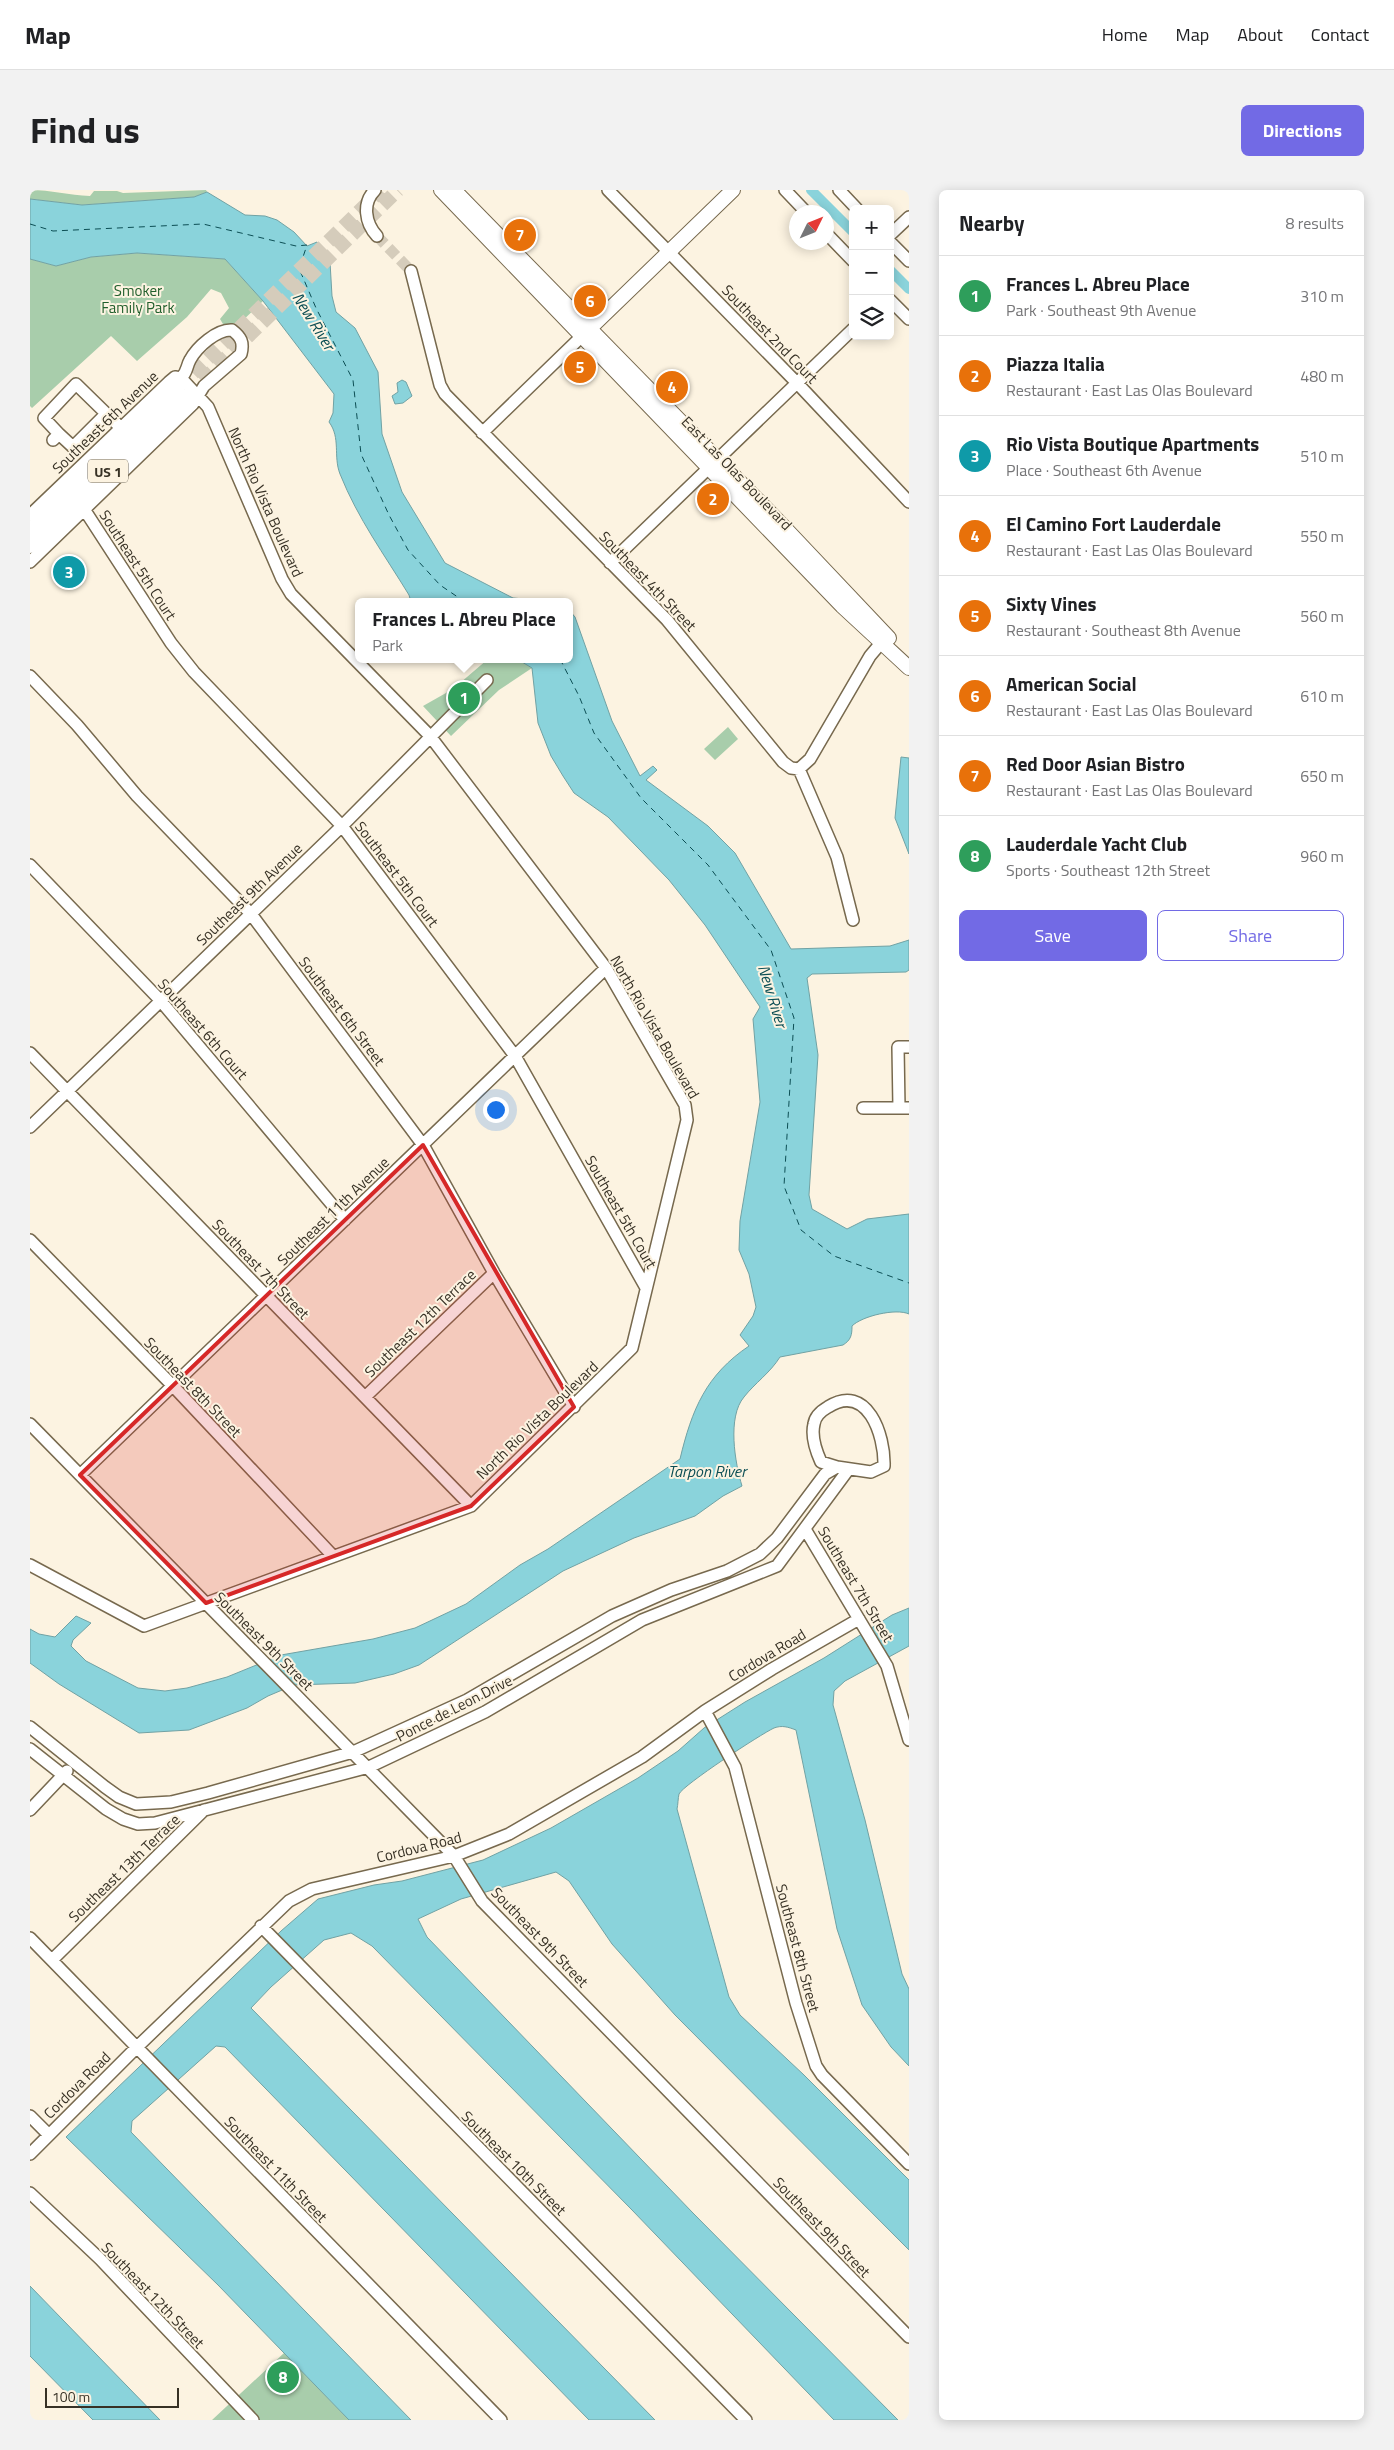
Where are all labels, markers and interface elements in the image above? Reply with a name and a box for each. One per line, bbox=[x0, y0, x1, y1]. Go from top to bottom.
text: Map bbox=[25, 17, 71, 53]
text: Home bbox=[1102, 21, 1148, 48]
text: Map bbox=[1176, 21, 1209, 48]
text: About bbox=[1237, 21, 1283, 48]
text: Contact bbox=[1311, 21, 1369, 48]
text: Find us bbox=[30, 103, 140, 157]
button: Directions bbox=[1241, 105, 1364, 156]
north arrow bbox=[789, 205, 834, 250]
map controls bbox=[849, 205, 894, 340]
button: + bbox=[849, 205, 894, 250]
text: Nearby bbox=[959, 207, 1024, 239]
text: 8 results bbox=[1285, 211, 1344, 235]
pin: 7 bbox=[504, 216, 536, 254]
button: − bbox=[849, 250, 894, 295]
text: Frances L. Abreu Place bbox=[1006, 269, 1190, 298]
park label: Smoker Family Park bbox=[101, 279, 175, 319]
street label: Southeast 2nd Court bbox=[717, 279, 824, 389]
pin: 6 bbox=[574, 282, 606, 320]
text: 1 bbox=[971, 284, 979, 308]
text: 310 m bbox=[1300, 284, 1344, 308]
water label: New River bbox=[287, 287, 342, 356]
button: layers bbox=[849, 295, 894, 340]
text: Park · Southeast 9th Avenue bbox=[1006, 298, 1196, 322]
pin: 5 bbox=[564, 348, 596, 386]
text: Piazza Italia bbox=[1006, 349, 1105, 378]
text: 2 bbox=[971, 364, 979, 388]
text: 480 m bbox=[1300, 364, 1344, 388]
street label: Southeast 6th Avenue bbox=[47, 365, 163, 479]
pin: 4 bbox=[656, 368, 688, 406]
text: Restaurant · East Las Olas Boulevard bbox=[1006, 378, 1253, 402]
street label: East Las Olas Boulevard bbox=[676, 411, 798, 535]
street label: North Rio Vista Boulevard bbox=[223, 423, 309, 581]
text: Rio Vista Boutique Apartments bbox=[1006, 429, 1259, 458]
text: 3 bbox=[971, 444, 979, 468]
text: 510 m bbox=[1300, 444, 1344, 468]
text: Place · Southeast 6th Avenue bbox=[1006, 458, 1202, 482]
road number: US 1 bbox=[88, 460, 128, 482]
pin: 2 bbox=[697, 480, 729, 518]
street label: Southeast 5th Court bbox=[94, 505, 183, 625]
text: El Camino Fort Lauderdale bbox=[1006, 509, 1221, 538]
text: 4 bbox=[971, 524, 979, 548]
text: 550 m bbox=[1300, 524, 1344, 548]
street label: Southeast 4th Street bbox=[594, 526, 703, 637]
text: Restaurant · East Las Olas Boulevard bbox=[1006, 538, 1253, 562]
pin: 3 bbox=[53, 553, 85, 591]
text: Sixty Vines bbox=[1006, 589, 1096, 618]
popup bbox=[355, 598, 573, 663]
text: Frances L. Abreu Place bbox=[372, 604, 556, 633]
text: 5 bbox=[971, 604, 979, 628]
text: 560 m bbox=[1300, 604, 1344, 628]
text: Restaurant · Southeast 8th Avenue bbox=[1006, 618, 1241, 642]
text: Park bbox=[372, 633, 403, 657]
text: American Social bbox=[1006, 669, 1137, 698]
pin: 1 bbox=[448, 679, 480, 717]
text: 6 bbox=[971, 684, 979, 708]
text: 610 m bbox=[1300, 684, 1344, 708]
text: Restaurant · East Las Olas Boulevard bbox=[1006, 698, 1253, 722]
text: Red Door Asian Bistro bbox=[1006, 749, 1185, 778]
text: 7 bbox=[971, 764, 979, 788]
text: 650 m bbox=[1300, 764, 1344, 788]
text: Restaurant · East Las Olas Boulevard bbox=[1006, 778, 1253, 802]
street label: Southeast 5th Court bbox=[349, 816, 445, 932]
text: Lauderdale Yacht Club bbox=[1006, 829, 1187, 858]
street label: Southeast 9th Avenue bbox=[191, 837, 307, 951]
text: 8 bbox=[971, 844, 979, 868]
text: 960 m bbox=[1300, 844, 1344, 868]
text: Sports · Southeast 12th Street bbox=[1006, 858, 1210, 882]
button: Save bbox=[959, 910, 1147, 961]
button: Share bbox=[1157, 910, 1344, 961]
street label: North Rio Vista Boulevard bbox=[604, 951, 706, 1103]
street label: Southeast 6th Street bbox=[293, 952, 391, 1071]
water label: New River bbox=[752, 962, 794, 1032]
street label: Southeast 6th Court bbox=[153, 973, 254, 1085]
your location bbox=[483, 1097, 509, 1123]
street label: Southeast 11th Avenue bbox=[272, 1151, 394, 1271]
street label: Southeast 5th Court bbox=[579, 1151, 663, 1274]
street label: Southeast 7th Street bbox=[207, 1214, 316, 1325]
street label: Southeast 12th Terrace bbox=[359, 1264, 481, 1382]
street label: Southeast 8th Street bbox=[139, 1332, 248, 1443]
street label: North Rio Vista Boulevard bbox=[471, 1355, 603, 1485]
water label: Tarpon River bbox=[668, 1459, 748, 1483]
street label: Southeast 7th Street bbox=[812, 1522, 900, 1647]
street label: Southeast 9th Street bbox=[209, 1586, 319, 1696]
street label: Cordova Road bbox=[724, 1623, 810, 1687]
street label: Ponce de Leon Drive bbox=[392, 1669, 516, 1747]
street label: Southeast 13th Terrace bbox=[63, 1809, 185, 1927]
street label: Cordova Road bbox=[374, 1825, 464, 1869]
street label: Southeast 8th Street bbox=[770, 1881, 826, 2015]
street label: Southeast 9th Street bbox=[486, 1882, 595, 1993]
street label: Cordova Road bbox=[38, 2046, 116, 2124]
street label: Southeast 10th Street bbox=[456, 2105, 572, 2221]
street label: Southeast 11th Street bbox=[219, 2111, 333, 2228]
street label: Southeast 9th Street bbox=[768, 2172, 877, 2283]
street label: Southeast 12th Street bbox=[96, 2237, 210, 2354]
pin: 8 bbox=[267, 2358, 299, 2396]
scale bar bbox=[45, 2385, 179, 2408]
text: 100 m bbox=[52, 2386, 90, 2407]

